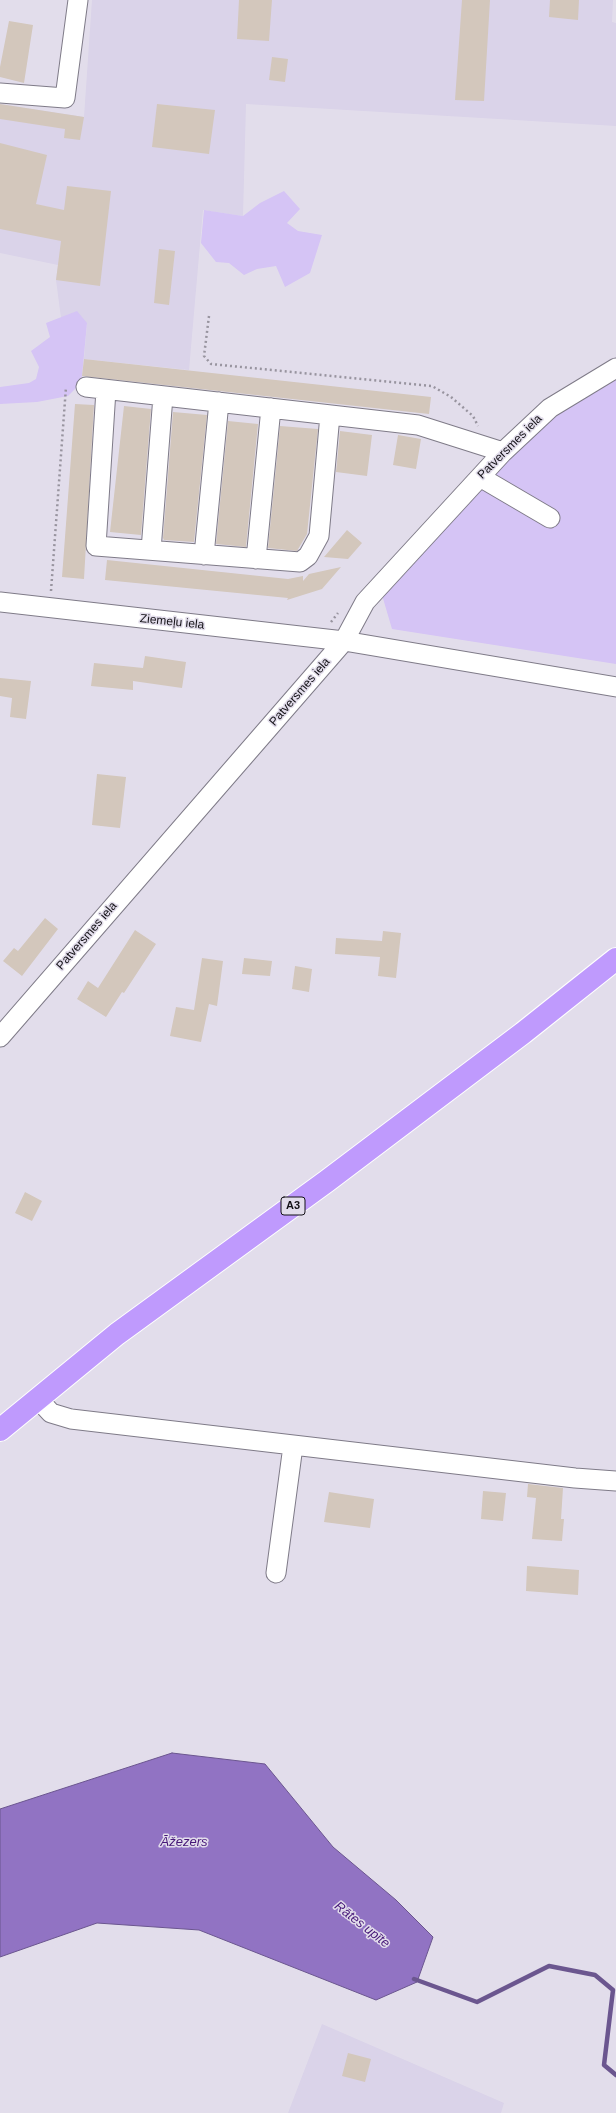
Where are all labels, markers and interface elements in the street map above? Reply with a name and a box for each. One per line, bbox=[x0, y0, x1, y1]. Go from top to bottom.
street label: Patversmes iela bbox=[475, 412, 545, 482]
street label: Ziemeļu iela bbox=[139, 611, 205, 633]
street label: Patversmes iela bbox=[267, 655, 333, 729]
street label: Patversmes iela bbox=[54, 899, 120, 973]
road number: A3 bbox=[281, 1197, 305, 1215]
water label: Āžezers bbox=[161, 1834, 207, 1850]
water label: Rātes upīte bbox=[331, 1899, 393, 1951]

